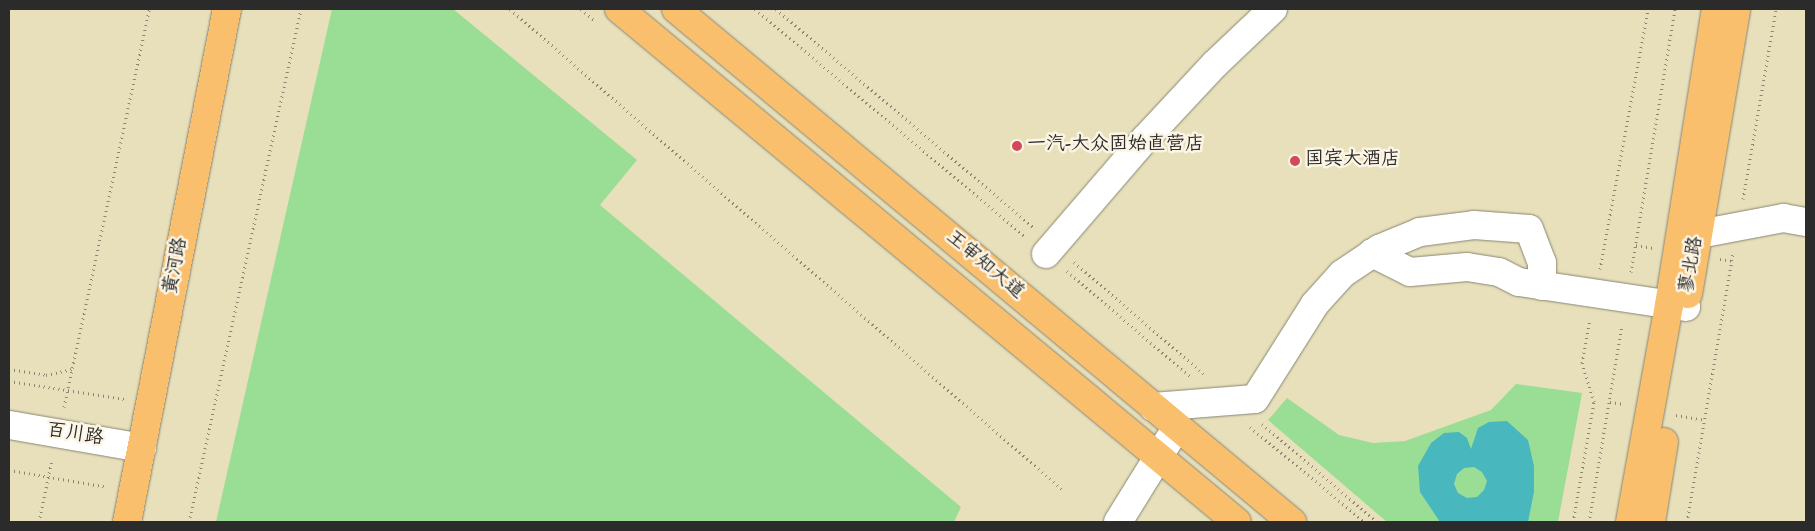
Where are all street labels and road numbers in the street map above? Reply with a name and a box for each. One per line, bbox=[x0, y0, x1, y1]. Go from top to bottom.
street label: 王审知大道 bbox=[940, 227, 1028, 305]
street label: 蓼北路 bbox=[1677, 235, 1709, 295]
street label: 黄河路 bbox=[160, 236, 194, 296]
street label: 百川路 bbox=[45, 420, 105, 452]

